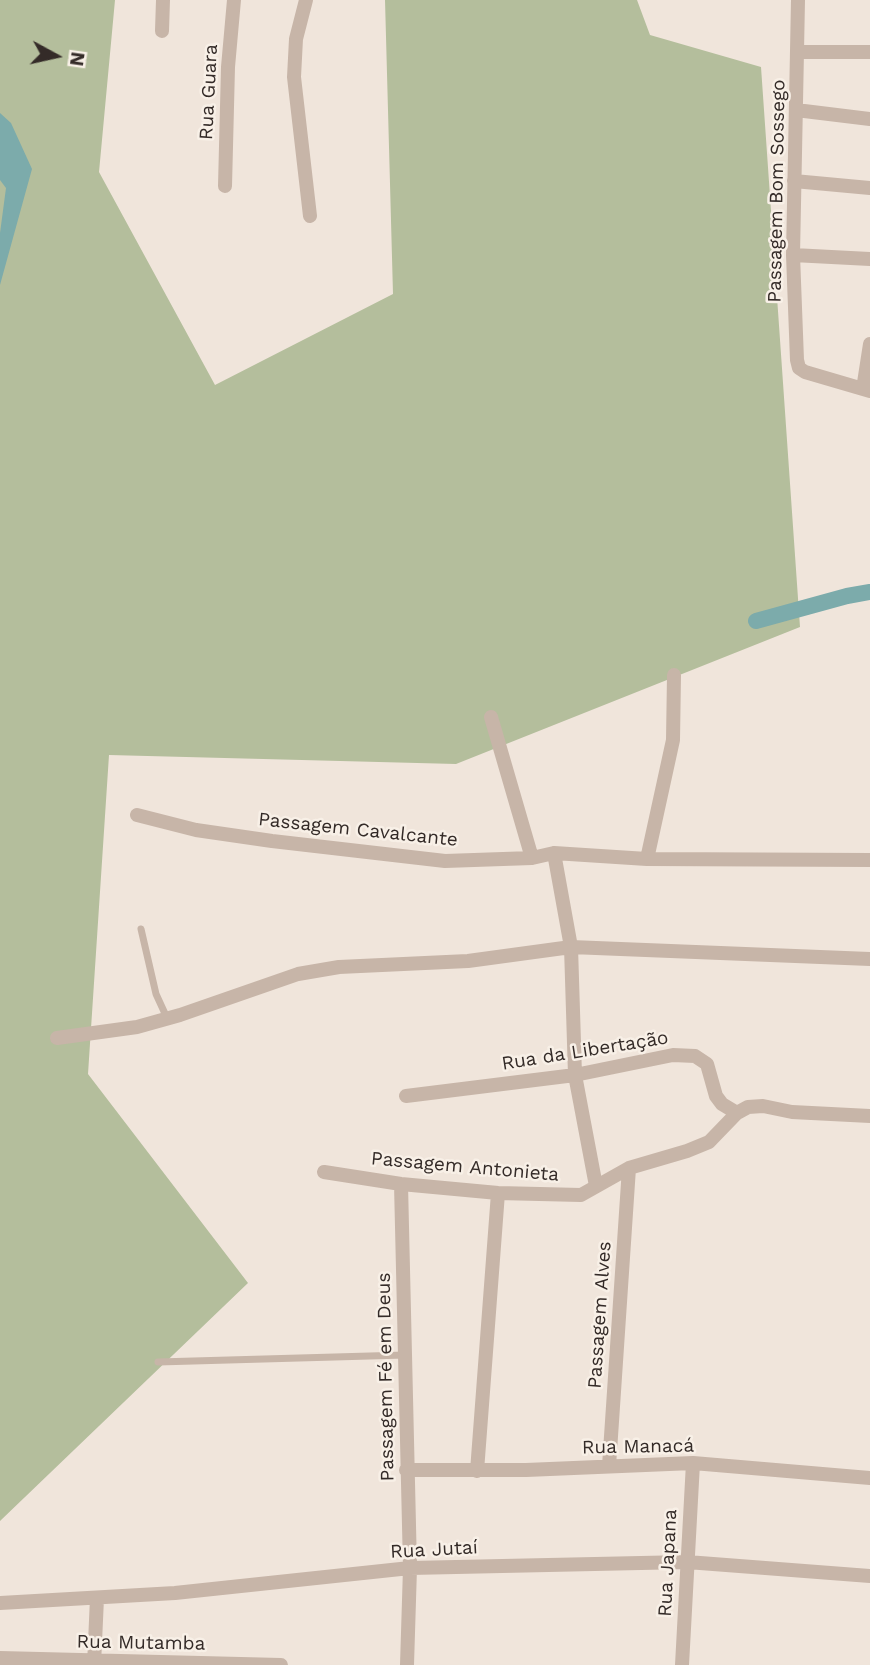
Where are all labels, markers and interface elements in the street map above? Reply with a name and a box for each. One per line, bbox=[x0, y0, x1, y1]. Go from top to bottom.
north arrow bbox=[21, 21, 91, 91]
street label: Rua Guara bbox=[195, 44, 223, 140]
text: N bbox=[65, 50, 90, 68]
street label: Passagem Bom Sossego bbox=[764, 79, 790, 303]
street label: Passagem Cavalcante bbox=[257, 808, 459, 852]
street label: Rua da Libertação bbox=[500, 1027, 670, 1075]
street label: Passagem Antonieta bbox=[370, 1147, 560, 1187]
street label: Passagem Alves bbox=[583, 1241, 617, 1389]
street label: Passagem Fé em Deus bbox=[373, 1272, 399, 1482]
street label: Rua Manacá bbox=[582, 1435, 694, 1459]
street label: Rua Japana bbox=[654, 1509, 682, 1617]
street label: Rua Jutaí bbox=[390, 1536, 478, 1564]
street label: Rua Mutamba bbox=[76, 1630, 206, 1656]

